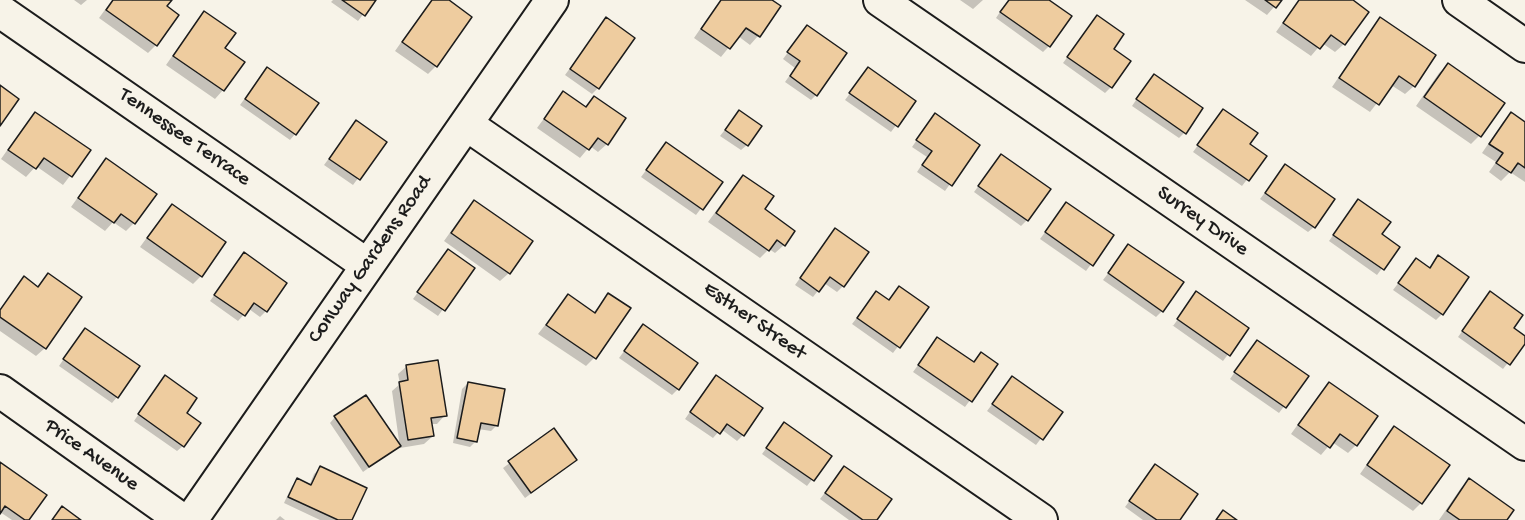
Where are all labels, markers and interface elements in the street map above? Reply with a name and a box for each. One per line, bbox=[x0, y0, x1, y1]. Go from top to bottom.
street label: Tennessee Terrace bbox=[113, 83, 255, 193]
street label: Conway Gardens Road bbox=[303, 171, 439, 349]
street label: Surrey Drive bbox=[1151, 181, 1253, 263]
street label: Esther Street bbox=[698, 277, 810, 367]
street label: Price Avenue bbox=[39, 414, 143, 498]

